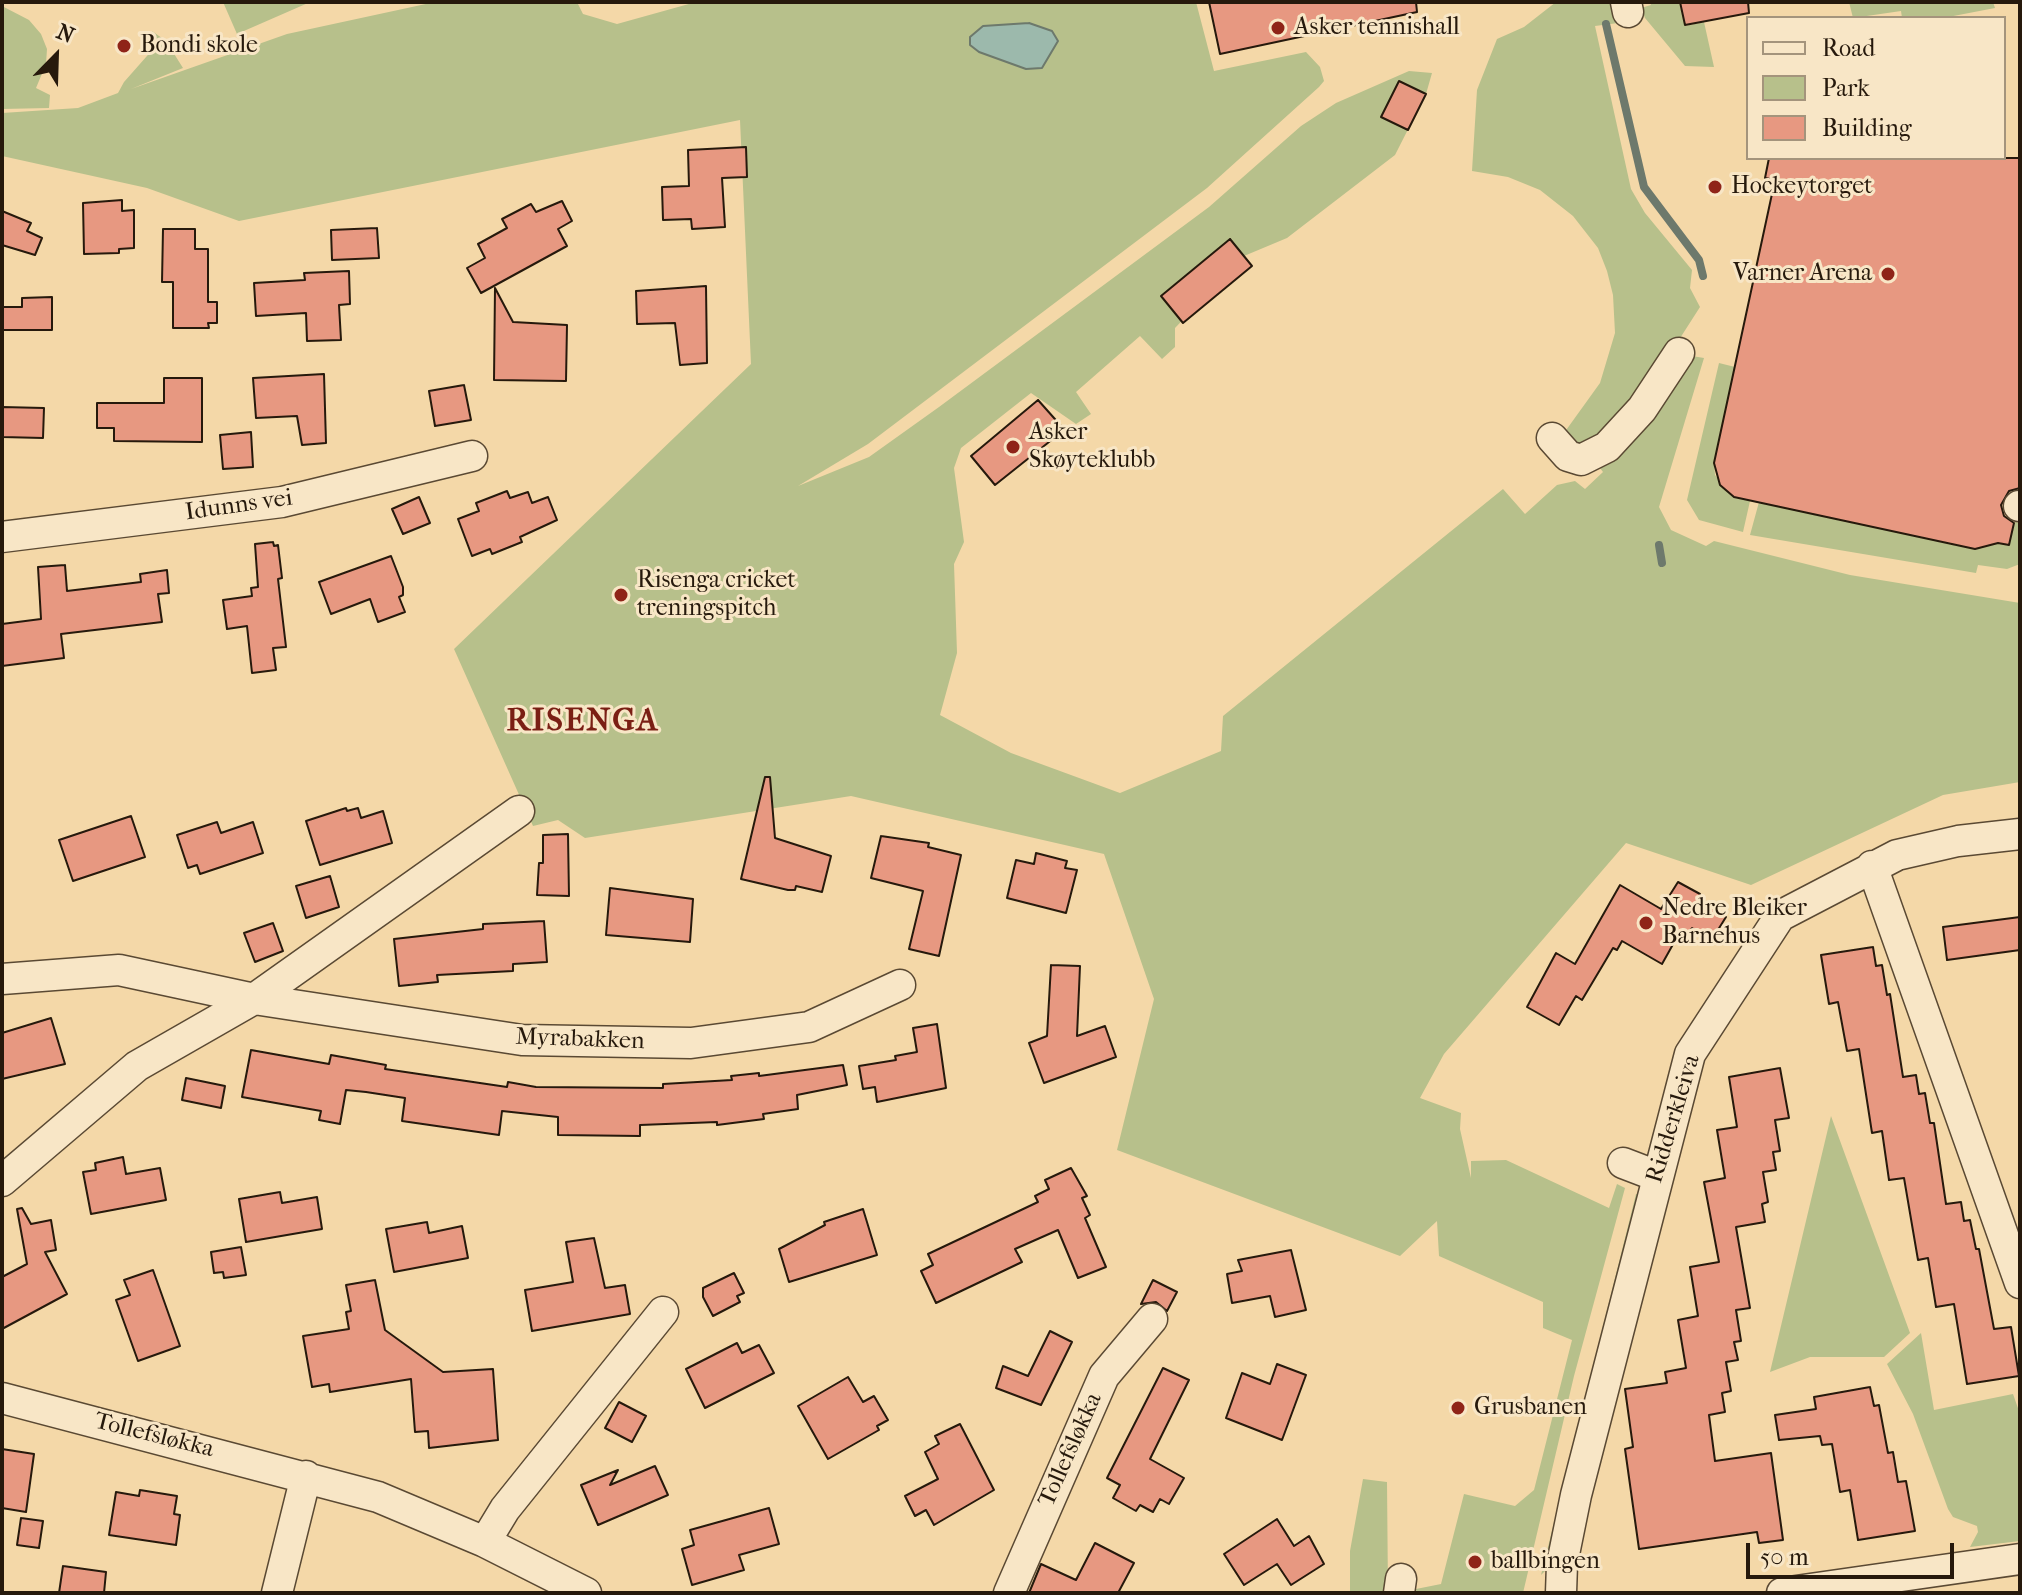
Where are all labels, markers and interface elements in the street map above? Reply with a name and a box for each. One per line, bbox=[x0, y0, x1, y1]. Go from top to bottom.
place label: Asker tennishall bbox=[1294, 14, 1460, 42]
north arrow bbox=[16, 16, 96, 96]
legend bbox=[1746, 16, 2006, 160]
text: N bbox=[53, 19, 78, 49]
marker: Asker tennishall bbox=[1269, 19, 1287, 37]
place label: Bondi skole bbox=[140, 32, 258, 60]
text: Road bbox=[1822, 34, 1875, 62]
marker: Bondi skole bbox=[115, 37, 133, 55]
text: Park bbox=[1822, 74, 1870, 102]
text: Building bbox=[1822, 114, 1912, 142]
place label: Hockeytorget bbox=[1731, 173, 1873, 201]
marker: Hockeytorget bbox=[1706, 178, 1724, 196]
place label: Varner Arena bbox=[1733, 260, 1872, 288]
marker: Varner Arena bbox=[1879, 265, 1897, 283]
place label: Asker Skøyteklubb bbox=[1029, 419, 1155, 475]
marker: Asker Skøyteklubb bbox=[1004, 438, 1022, 456]
street label: Idunns vei bbox=[183, 484, 295, 528]
place label: Risenga cricket treningspitch bbox=[637, 567, 796, 623]
marker: Risenga cricket treningspitch bbox=[612, 586, 630, 604]
district label: RISENGA bbox=[506, 703, 660, 741]
place label: Nedre Bleiker Barnehus bbox=[1662, 895, 1807, 951]
marker: Nedre Bleiker Barnehus bbox=[1637, 914, 1655, 932]
street label: Myrabakken bbox=[515, 1023, 645, 1057]
street label: Ridderkleiva bbox=[1641, 1051, 1707, 1187]
street label: Tollefsløkka bbox=[1033, 1389, 1109, 1511]
place label: Grusbanen bbox=[1474, 1394, 1587, 1422]
marker: Grusbanen bbox=[1449, 1399, 1467, 1417]
street label: Tollefsløkka bbox=[91, 1407, 217, 1465]
scale bar bbox=[1750, 1527, 1958, 1577]
text: 50 m bbox=[1760, 1543, 1809, 1571]
place label: ballbingen bbox=[1491, 1548, 1600, 1576]
marker: ballbingen bbox=[1466, 1553, 1484, 1571]

